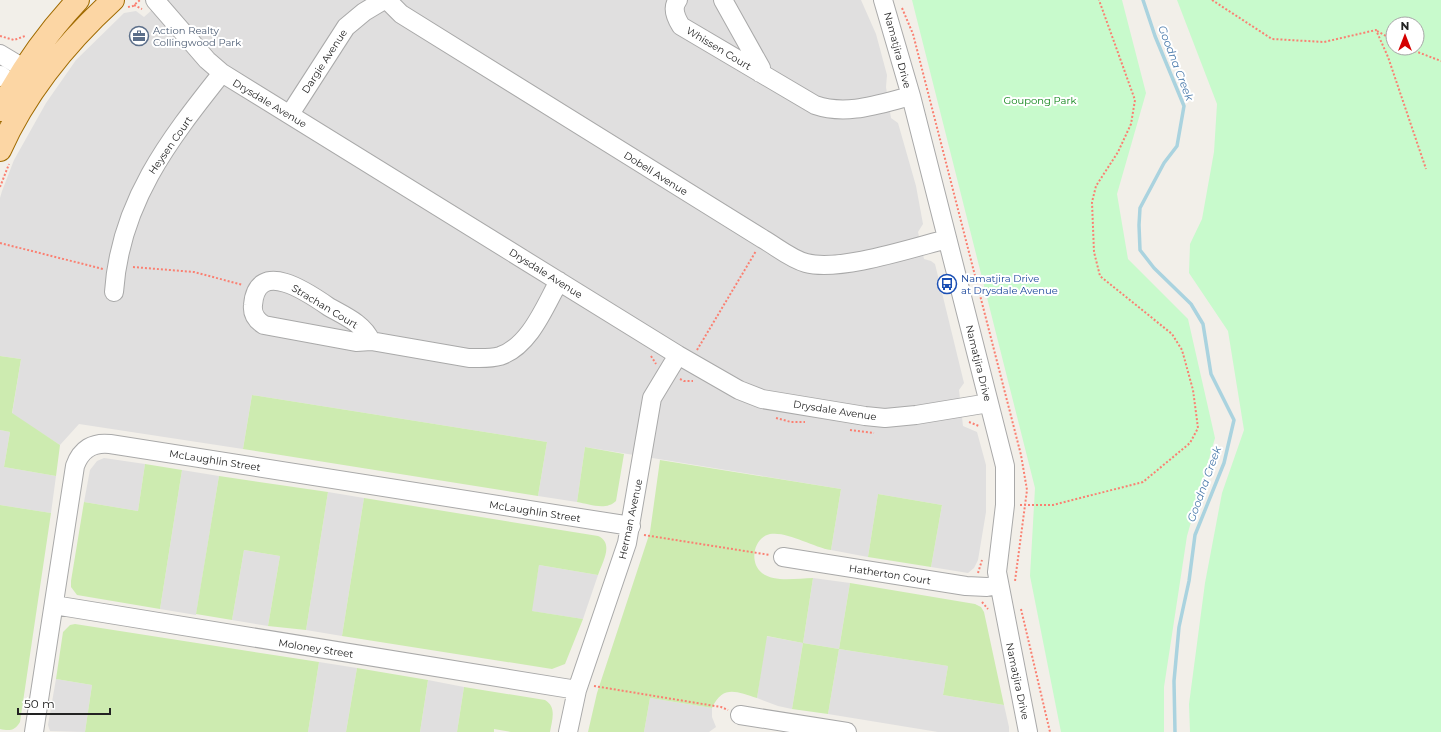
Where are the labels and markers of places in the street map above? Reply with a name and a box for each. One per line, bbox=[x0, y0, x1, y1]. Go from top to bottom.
place label: Action Realty Collingwood Park bbox=[153, 24, 241, 49]
office icon: Action Realty Collingwood Park bbox=[128, 25, 150, 47]
place label: Namatjira Drive at Drysdale Avenue bbox=[961, 272, 1058, 297]
bus stop icon: Namatjira Drive at Drysdale Avenue bbox=[936, 273, 958, 295]

